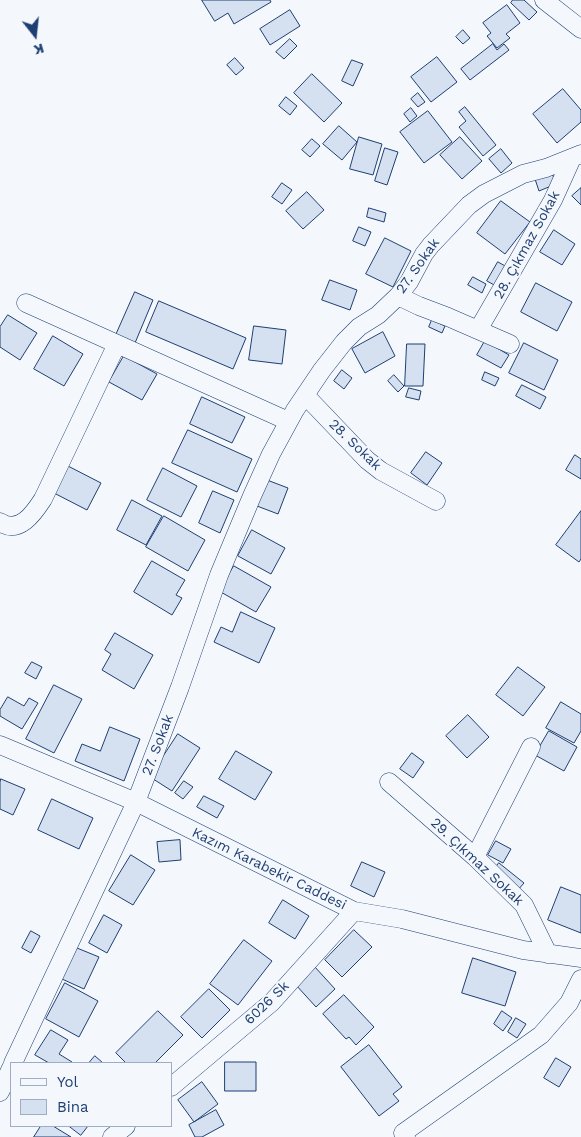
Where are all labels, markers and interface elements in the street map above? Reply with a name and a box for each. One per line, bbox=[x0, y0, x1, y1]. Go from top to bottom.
north arrow bbox=[10, 10, 60, 60]
text: K bbox=[32, 40, 46, 58]
street label: 28. Çıkmaz Sokak bbox=[490, 188, 564, 302]
street label: 27. Sokak bbox=[393, 235, 443, 297]
street label: 28. Sokak bbox=[325, 416, 385, 474]
street label: 27. Sokak bbox=[139, 712, 177, 778]
street label: 29. Çıkmaz Sokak bbox=[427, 815, 527, 909]
street label: Kazım Karabekir Caddesi bbox=[189, 824, 349, 914]
street label: 6026 Sk bbox=[241, 978, 293, 1028]
legend bbox=[10, 1062, 172, 1127]
text: Yol bbox=[57, 1073, 78, 1091]
text: Bina bbox=[57, 1098, 89, 1116]

